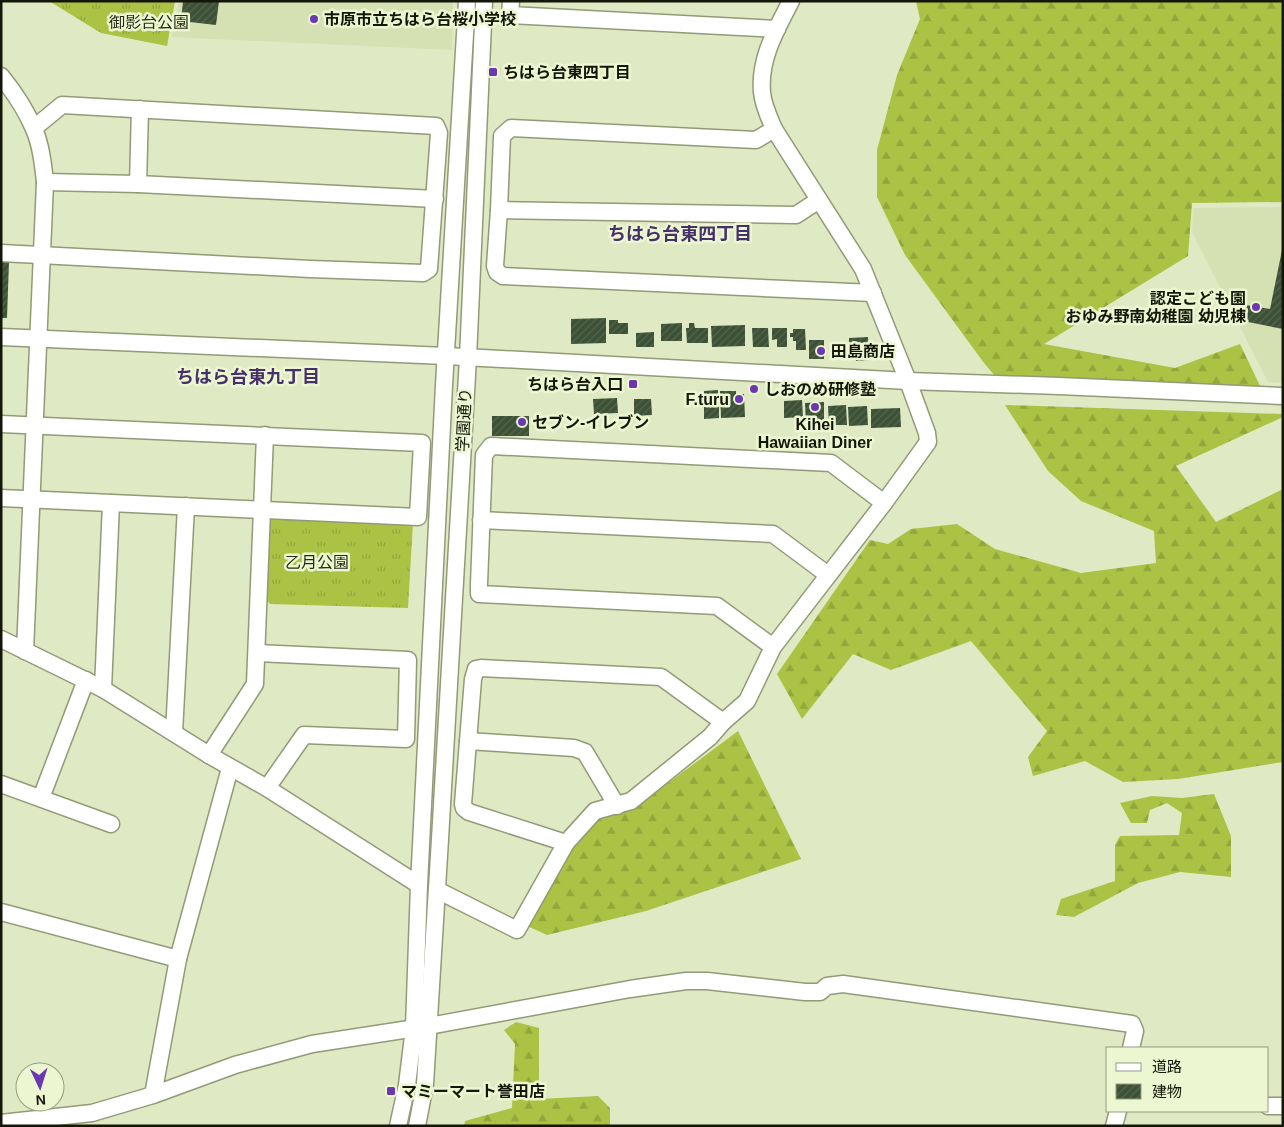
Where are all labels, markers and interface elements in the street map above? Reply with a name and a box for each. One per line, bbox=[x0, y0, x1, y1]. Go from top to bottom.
place label: 市原市立ちはら台桜小学校 bbox=[324, 11, 516, 28]
marker: 市原市立ちはら台桜小学校 bbox=[308, 13, 320, 25]
park label: 御影台公園 bbox=[109, 14, 189, 31]
place label: ちはら台東四丁目 bbox=[503, 64, 631, 81]
marker: ちはら台東四丁目 bbox=[487, 66, 499, 78]
district label: ちはら台東四丁目 bbox=[608, 224, 752, 244]
place label: 認定こども園 おゆみ野南幼稚園 幼児棟 bbox=[1066, 290, 1246, 325]
marker: 認定こども園 おゆみ野南幼稚園 幼児棟 bbox=[1250, 301, 1262, 313]
place label: 田島商店 bbox=[831, 343, 895, 360]
marker: 田島商店 bbox=[815, 345, 827, 357]
district label: ちはら台東九丁目 bbox=[176, 367, 320, 387]
place label: ちはら台入口 bbox=[527, 376, 623, 393]
marker: ちはら台入口 bbox=[627, 378, 639, 390]
place label: しおのめ研修塾 bbox=[764, 381, 876, 398]
marker: しおのめ研修塾 bbox=[748, 383, 760, 395]
street label: 学園通り bbox=[454, 388, 474, 452]
place label: F.turu bbox=[685, 391, 729, 408]
marker: F.turu bbox=[733, 393, 745, 405]
marker: Kihei Hawaiian Diner bbox=[809, 401, 821, 413]
place label: セブン-イレブン bbox=[532, 414, 649, 431]
marker: セブン-イレブン bbox=[516, 416, 528, 428]
place label: Kihei Hawaiian Diner bbox=[758, 416, 872, 451]
park label: 乙月公園 bbox=[285, 554, 349, 571]
legend bbox=[1106, 1047, 1269, 1112]
text: 道路 bbox=[1152, 1058, 1182, 1075]
north arrow bbox=[15, 1062, 65, 1112]
place label: マミーマート誉田店 bbox=[401, 1083, 545, 1100]
text: 建物 bbox=[1152, 1083, 1182, 1100]
marker: マミーマート誉田店 bbox=[385, 1085, 397, 1097]
text: N bbox=[35, 1092, 47, 1108]

